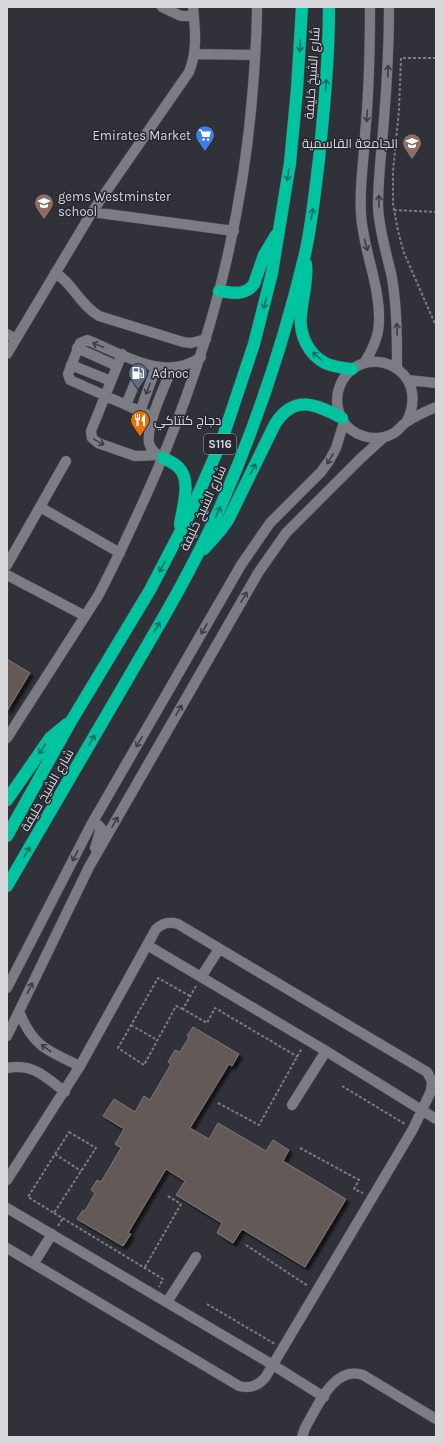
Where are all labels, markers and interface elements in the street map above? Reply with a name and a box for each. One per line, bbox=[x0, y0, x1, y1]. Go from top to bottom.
street label: شارع الشيخ خليفة bbox=[301, 26, 324, 120]
one-way arrow bbox=[296, 39, 303, 52]
one-way arrow bbox=[384, 65, 391, 78]
one-way arrow bbox=[322, 79, 329, 92]
one-way arrow bbox=[363, 109, 370, 122]
supermarket icon: Emirates Market bbox=[194, 124, 216, 152]
place label: Emirates Market bbox=[93, 128, 191, 143]
school or university icon: الجامعة القاسمية bbox=[401, 132, 423, 160]
place label: الجامعة القاسمية bbox=[302, 136, 398, 151]
one-way arrow bbox=[284, 168, 292, 181]
place label: gems Westminster school bbox=[58, 189, 171, 219]
school or university icon: gems Westminster school bbox=[33, 192, 55, 220]
one-way arrow bbox=[375, 195, 382, 208]
one-way arrow bbox=[308, 208, 316, 221]
one-way arrow bbox=[362, 238, 370, 251]
one-way arrow bbox=[261, 296, 268, 309]
one-way arrow bbox=[393, 323, 401, 336]
one-way arrow bbox=[93, 340, 105, 348]
one-way arrow bbox=[311, 351, 322, 360]
fuel station icon: Adnoc bbox=[127, 362, 149, 390]
place label: Adnoc bbox=[152, 366, 189, 381]
one-way arrow bbox=[144, 383, 152, 395]
restaurant icon: دجاج كنتاكي bbox=[129, 409, 151, 437]
place label: دجاج كنتاكي bbox=[154, 413, 221, 431]
road number: S116 bbox=[204, 434, 236, 454]
one-way arrow bbox=[93, 439, 105, 447]
one-way arrow bbox=[326, 453, 334, 465]
street label: شارع الشيخ خليفة bbox=[177, 463, 230, 553]
one-way arrow bbox=[249, 464, 257, 476]
one-way arrow bbox=[215, 507, 222, 519]
one-way arrow bbox=[158, 561, 165, 573]
one-way arrow bbox=[241, 591, 249, 603]
one-way arrow bbox=[154, 622, 162, 634]
one-way arrow bbox=[199, 623, 207, 635]
one-way arrow bbox=[176, 704, 184, 716]
one-way arrow bbox=[89, 734, 97, 746]
one-way arrow bbox=[134, 736, 142, 748]
one-way arrow bbox=[38, 743, 46, 754]
street label: شارع الشيخ خليفة bbox=[17, 746, 77, 834]
one-way arrow bbox=[111, 816, 119, 828]
one-way arrow bbox=[23, 846, 31, 858]
one-way arrow bbox=[71, 849, 79, 861]
one-way arrow bbox=[27, 982, 34, 994]
one-way arrow bbox=[40, 1044, 51, 1052]

